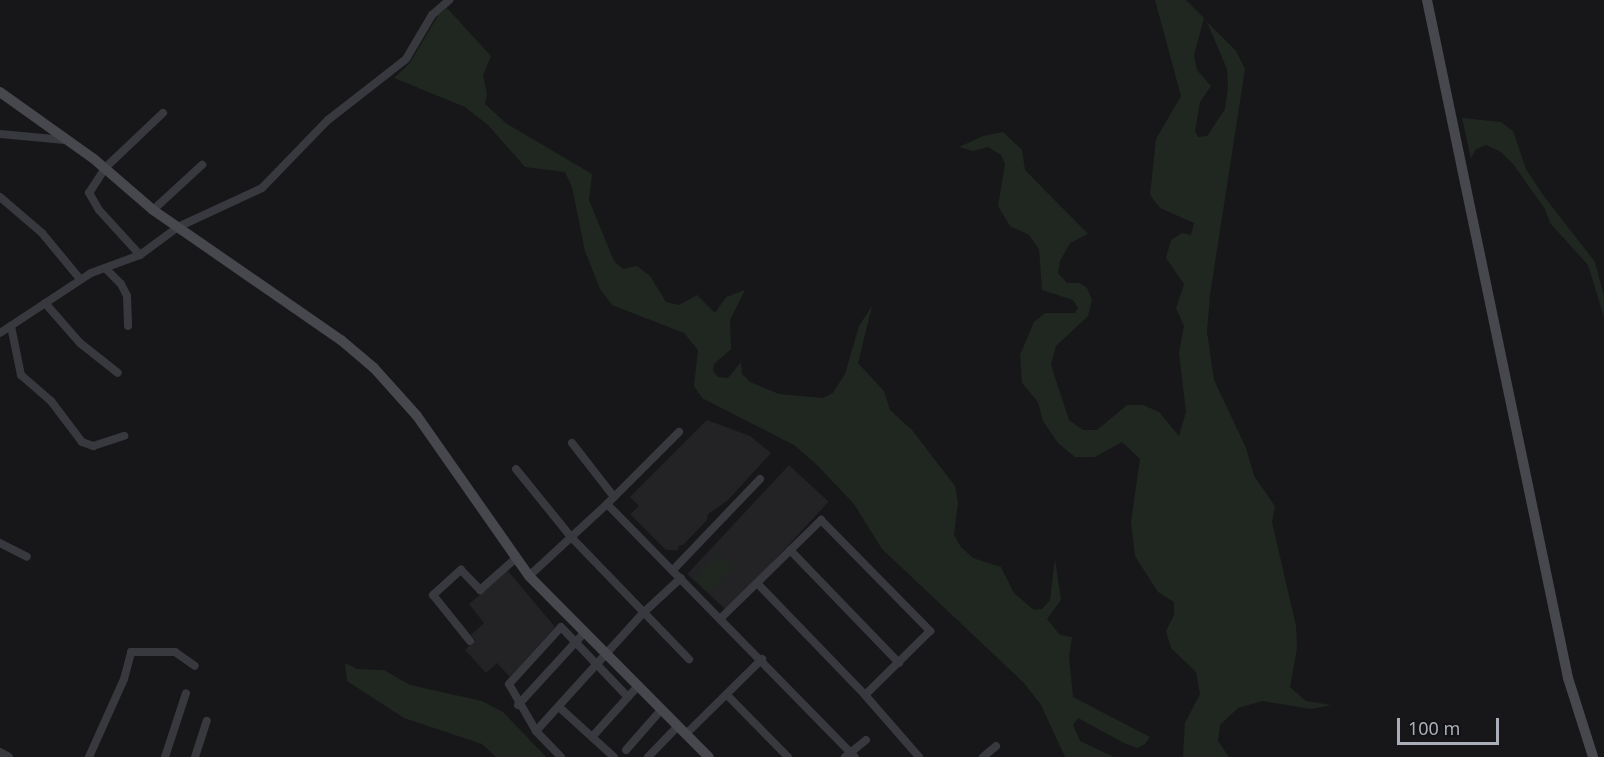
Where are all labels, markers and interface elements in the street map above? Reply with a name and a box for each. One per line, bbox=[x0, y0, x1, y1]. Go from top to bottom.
scale bar bbox=[1400, 706, 1502, 744]
text: 100 m bbox=[1408, 716, 1460, 740]

